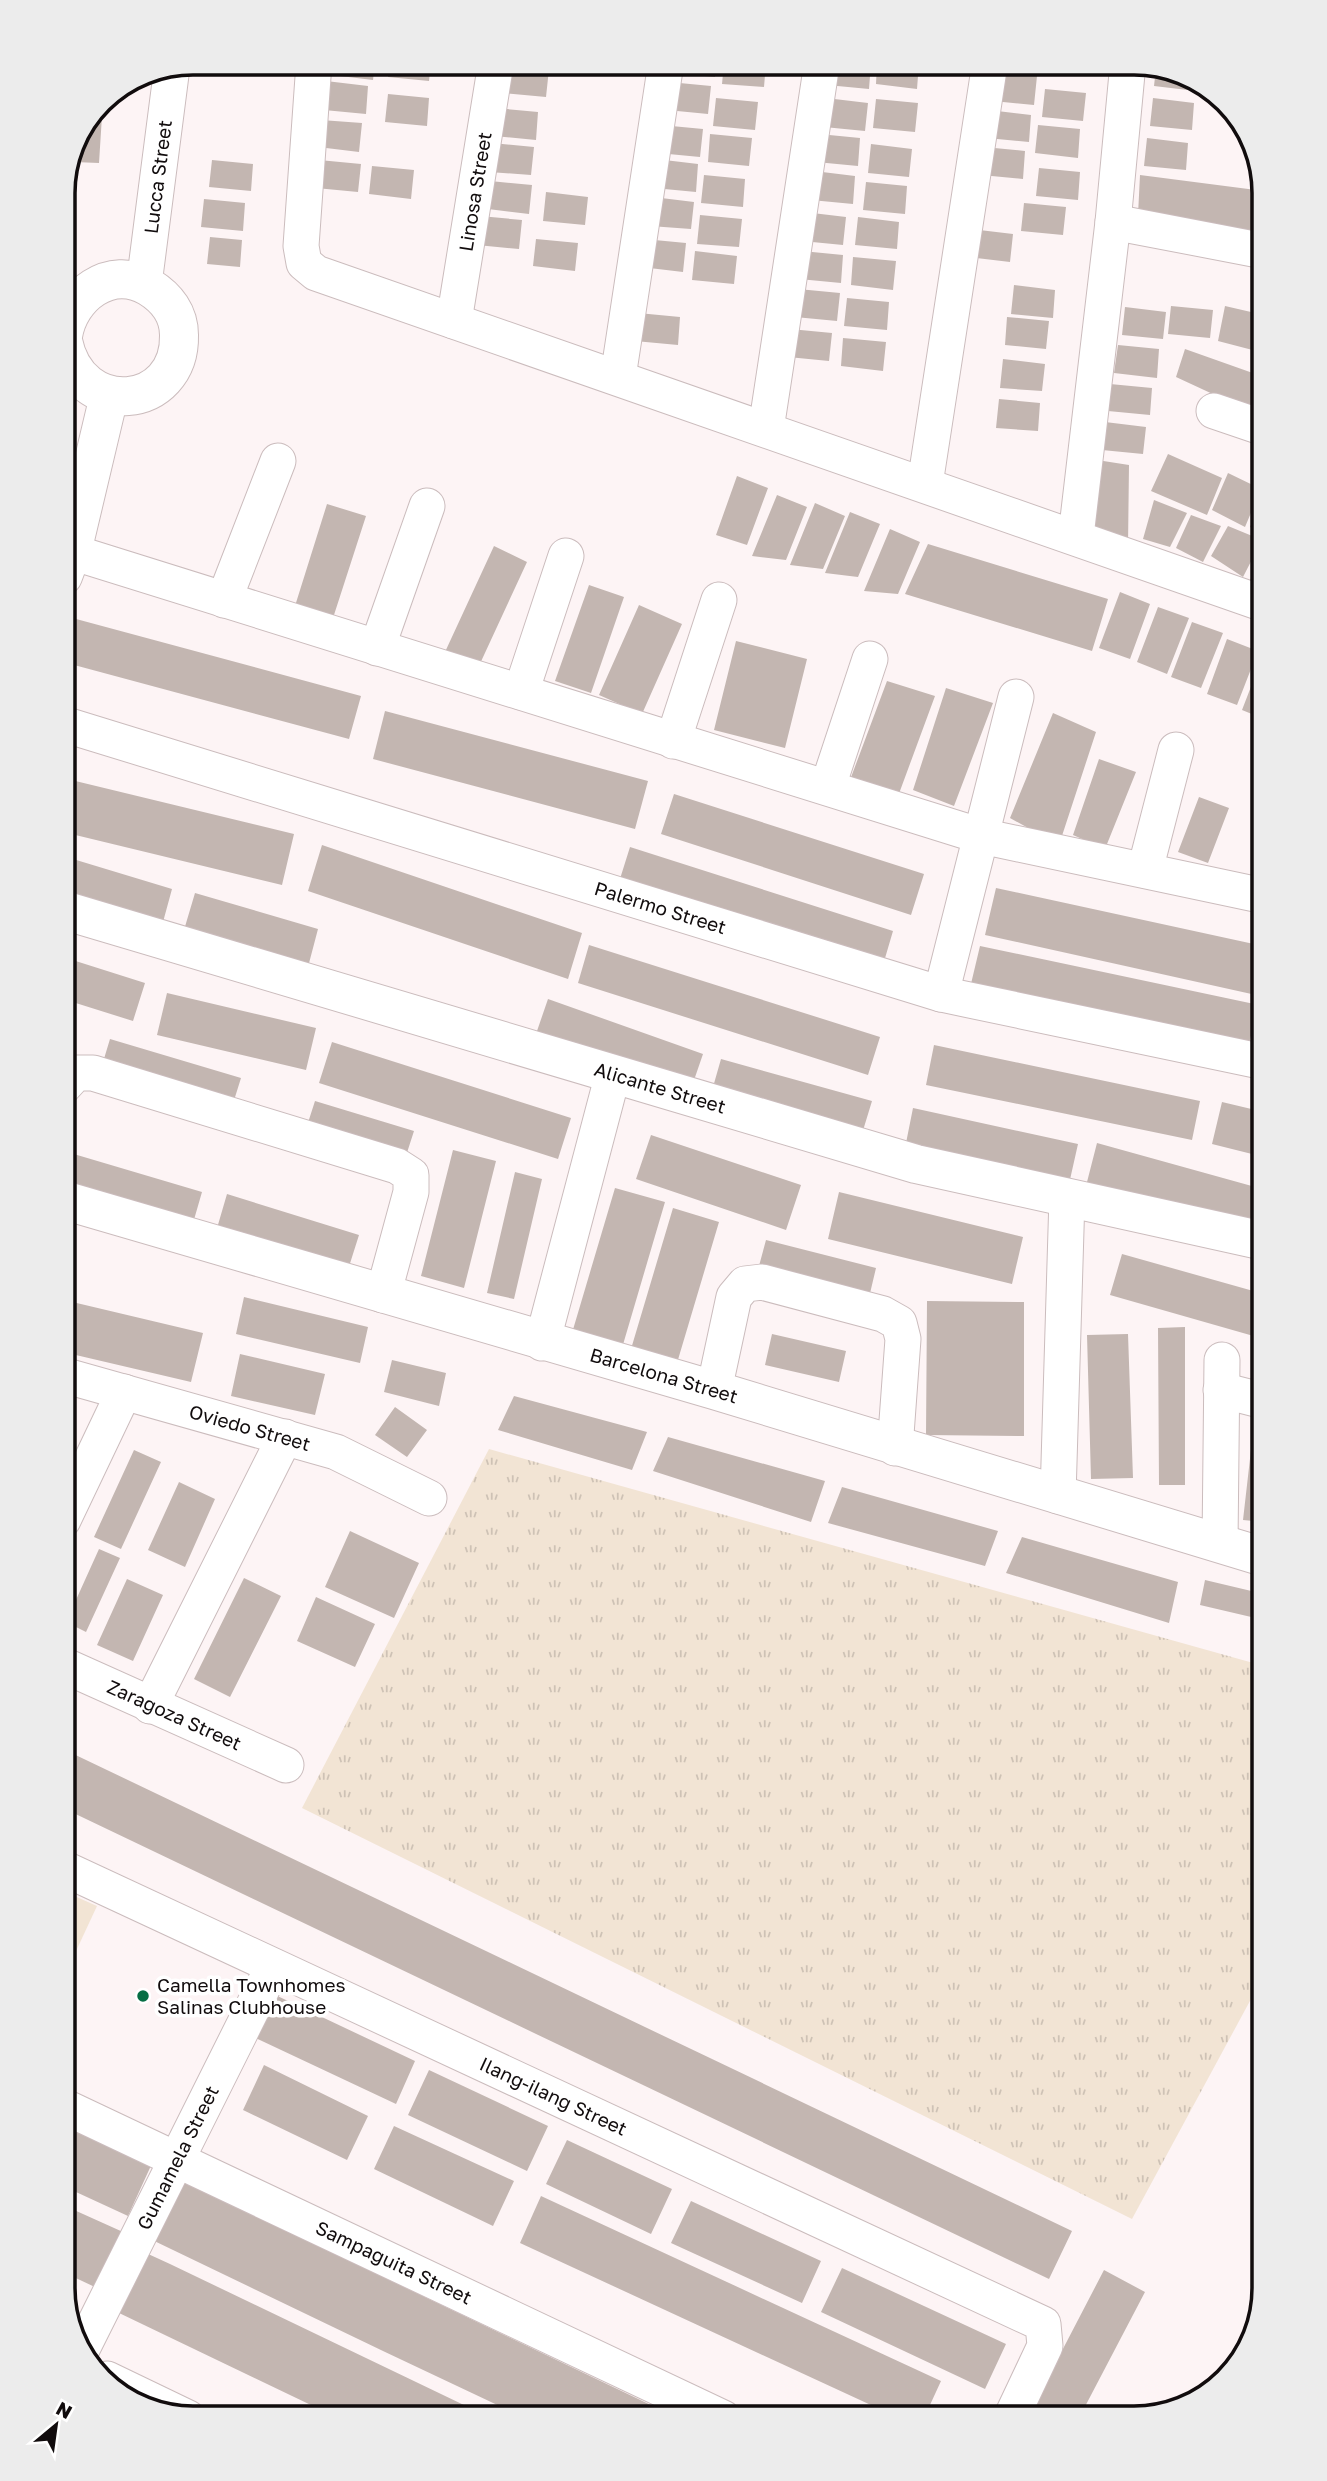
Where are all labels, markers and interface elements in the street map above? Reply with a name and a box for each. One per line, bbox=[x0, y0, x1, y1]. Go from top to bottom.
street label: Lucca Street bbox=[139, 119, 176, 235]
street label: Linosa Street bbox=[453, 130, 496, 253]
street label: Palermo Street bbox=[592, 876, 729, 938]
street label: Alicante Street bbox=[592, 1057, 729, 1118]
street label: Barcelona Street bbox=[587, 1342, 741, 1408]
street label: Oviedo Street bbox=[187, 1399, 313, 1455]
street label: Zaragoza Street bbox=[104, 1674, 245, 1755]
place label: Camella Townhomes Salinas Clubhouse bbox=[157, 1973, 345, 2018]
marker: Camella Townhomes Salinas Clubhouse bbox=[135, 1988, 151, 2004]
street label: Ilang-ilang Street bbox=[476, 2052, 631, 2140]
street label: Gumamela Street bbox=[132, 2081, 223, 2233]
street label: Sampaguita Street bbox=[312, 2215, 476, 2309]
north arrow bbox=[21, 2390, 91, 2460]
text: N bbox=[53, 2396, 76, 2423]

